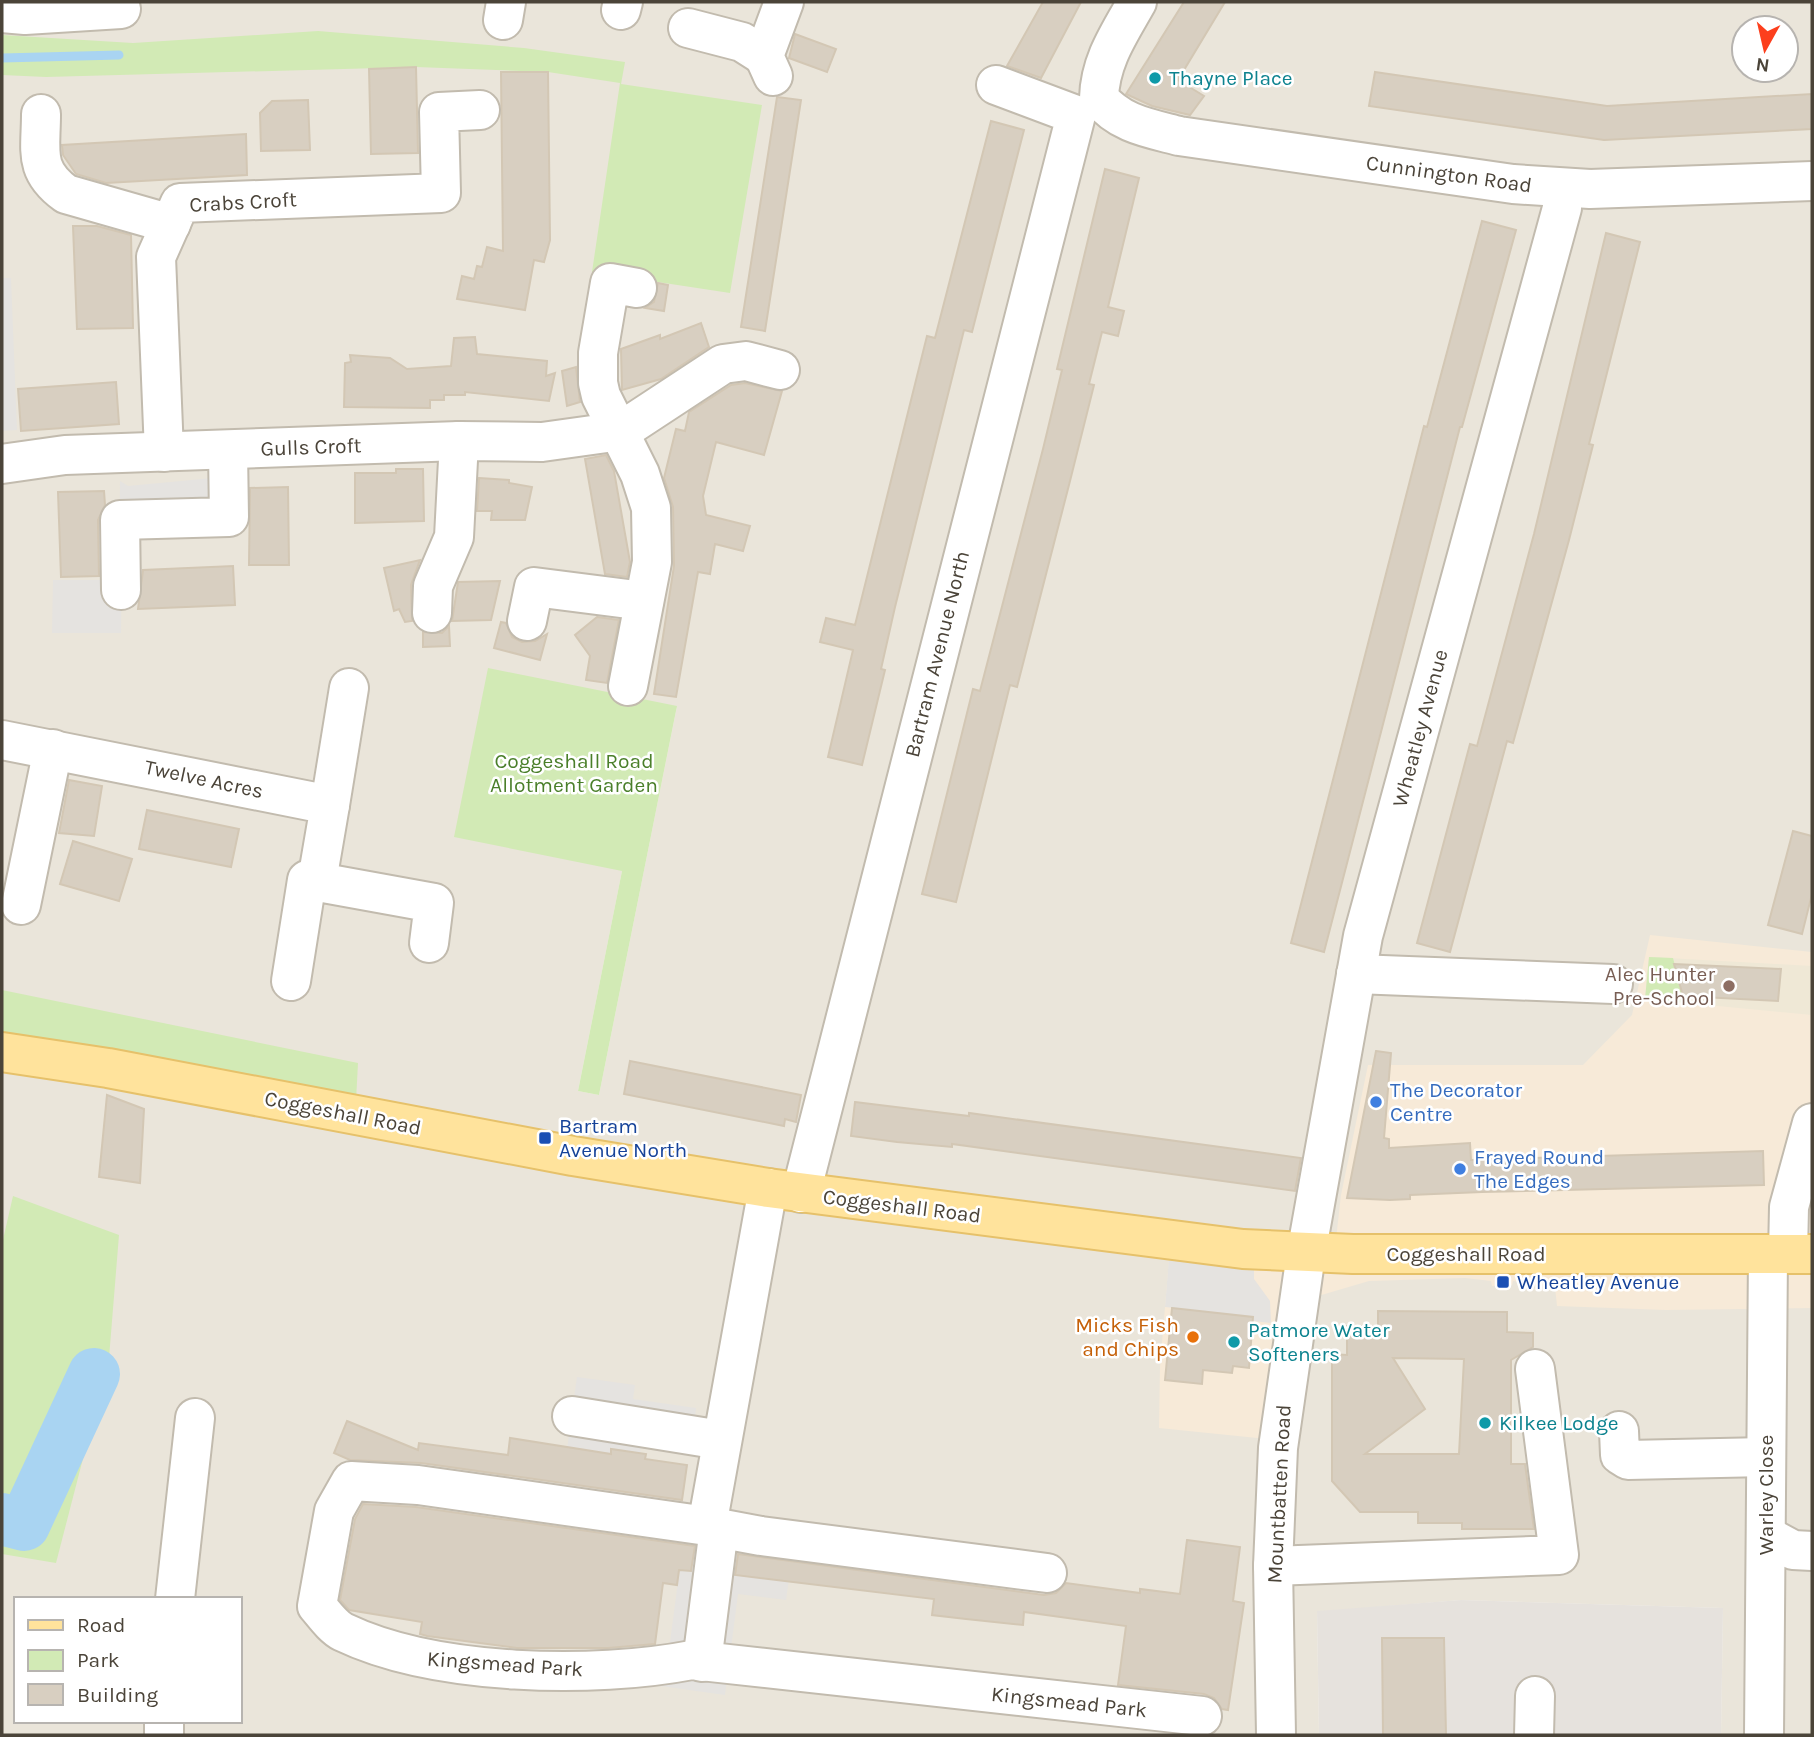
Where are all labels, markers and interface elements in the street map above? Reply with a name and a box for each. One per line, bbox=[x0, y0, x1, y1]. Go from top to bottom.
north arrow bbox=[1730, 14, 1800, 84]
text: N bbox=[1754, 53, 1771, 77]
place label: Thayne Place bbox=[1169, 66, 1293, 90]
marker: Thayne Place bbox=[1147, 70, 1163, 86]
street label: Cunnington Road bbox=[1365, 150, 1533, 198]
street label: Crabs Croft bbox=[189, 187, 297, 217]
street label: Gulls Croft bbox=[260, 433, 362, 461]
street label: Bartram Avenue North bbox=[900, 548, 974, 760]
street label: Wheatley Avenue bbox=[1387, 647, 1453, 809]
park label: Coggeshall Road Allotment Garden bbox=[490, 749, 658, 797]
street label: Twelve Acres bbox=[143, 755, 265, 803]
place label: Alec Hunter Pre-School bbox=[1605, 962, 1715, 1010]
marker: Alec Hunter Pre-School bbox=[1721, 978, 1737, 994]
place label: The Decorator Centre bbox=[1390, 1078, 1522, 1126]
street label: Coggeshall Road bbox=[263, 1086, 423, 1140]
marker: The Decorator Centre bbox=[1368, 1094, 1384, 1110]
place label: Bartram Avenue North bbox=[559, 1114, 687, 1162]
marker: Bartram Avenue North bbox=[537, 1130, 553, 1146]
place label: Frayed Round The Edges bbox=[1474, 1145, 1604, 1193]
marker: Frayed Round The Edges bbox=[1452, 1161, 1468, 1177]
street label: Coggeshall Road bbox=[822, 1184, 982, 1228]
street label: Coggeshall Road bbox=[1386, 1242, 1546, 1266]
place label: Wheatley Avenue bbox=[1517, 1270, 1679, 1294]
marker: Wheatley Avenue bbox=[1495, 1274, 1511, 1290]
place label: Micks Fish and Chips bbox=[1075, 1313, 1179, 1361]
place label: Patmore Water Softeners bbox=[1248, 1318, 1390, 1366]
marker: Micks Fish and Chips bbox=[1185, 1329, 1201, 1345]
marker: Patmore Water Softeners bbox=[1226, 1334, 1242, 1350]
street label: Mountbatten Road bbox=[1262, 1404, 1296, 1584]
place label: Kilkee Lodge bbox=[1499, 1411, 1619, 1435]
marker: Kilkee Lodge bbox=[1477, 1415, 1493, 1431]
street label: Warley Close bbox=[1754, 1435, 1778, 1555]
legend bbox=[14, 1597, 242, 1723]
text: Road bbox=[77, 1613, 125, 1637]
street label: Kingsmead Park bbox=[426, 1647, 584, 1681]
text: Park bbox=[77, 1648, 120, 1672]
street label: Kingsmead Park bbox=[990, 1682, 1148, 1722]
text: Building bbox=[77, 1683, 158, 1707]

